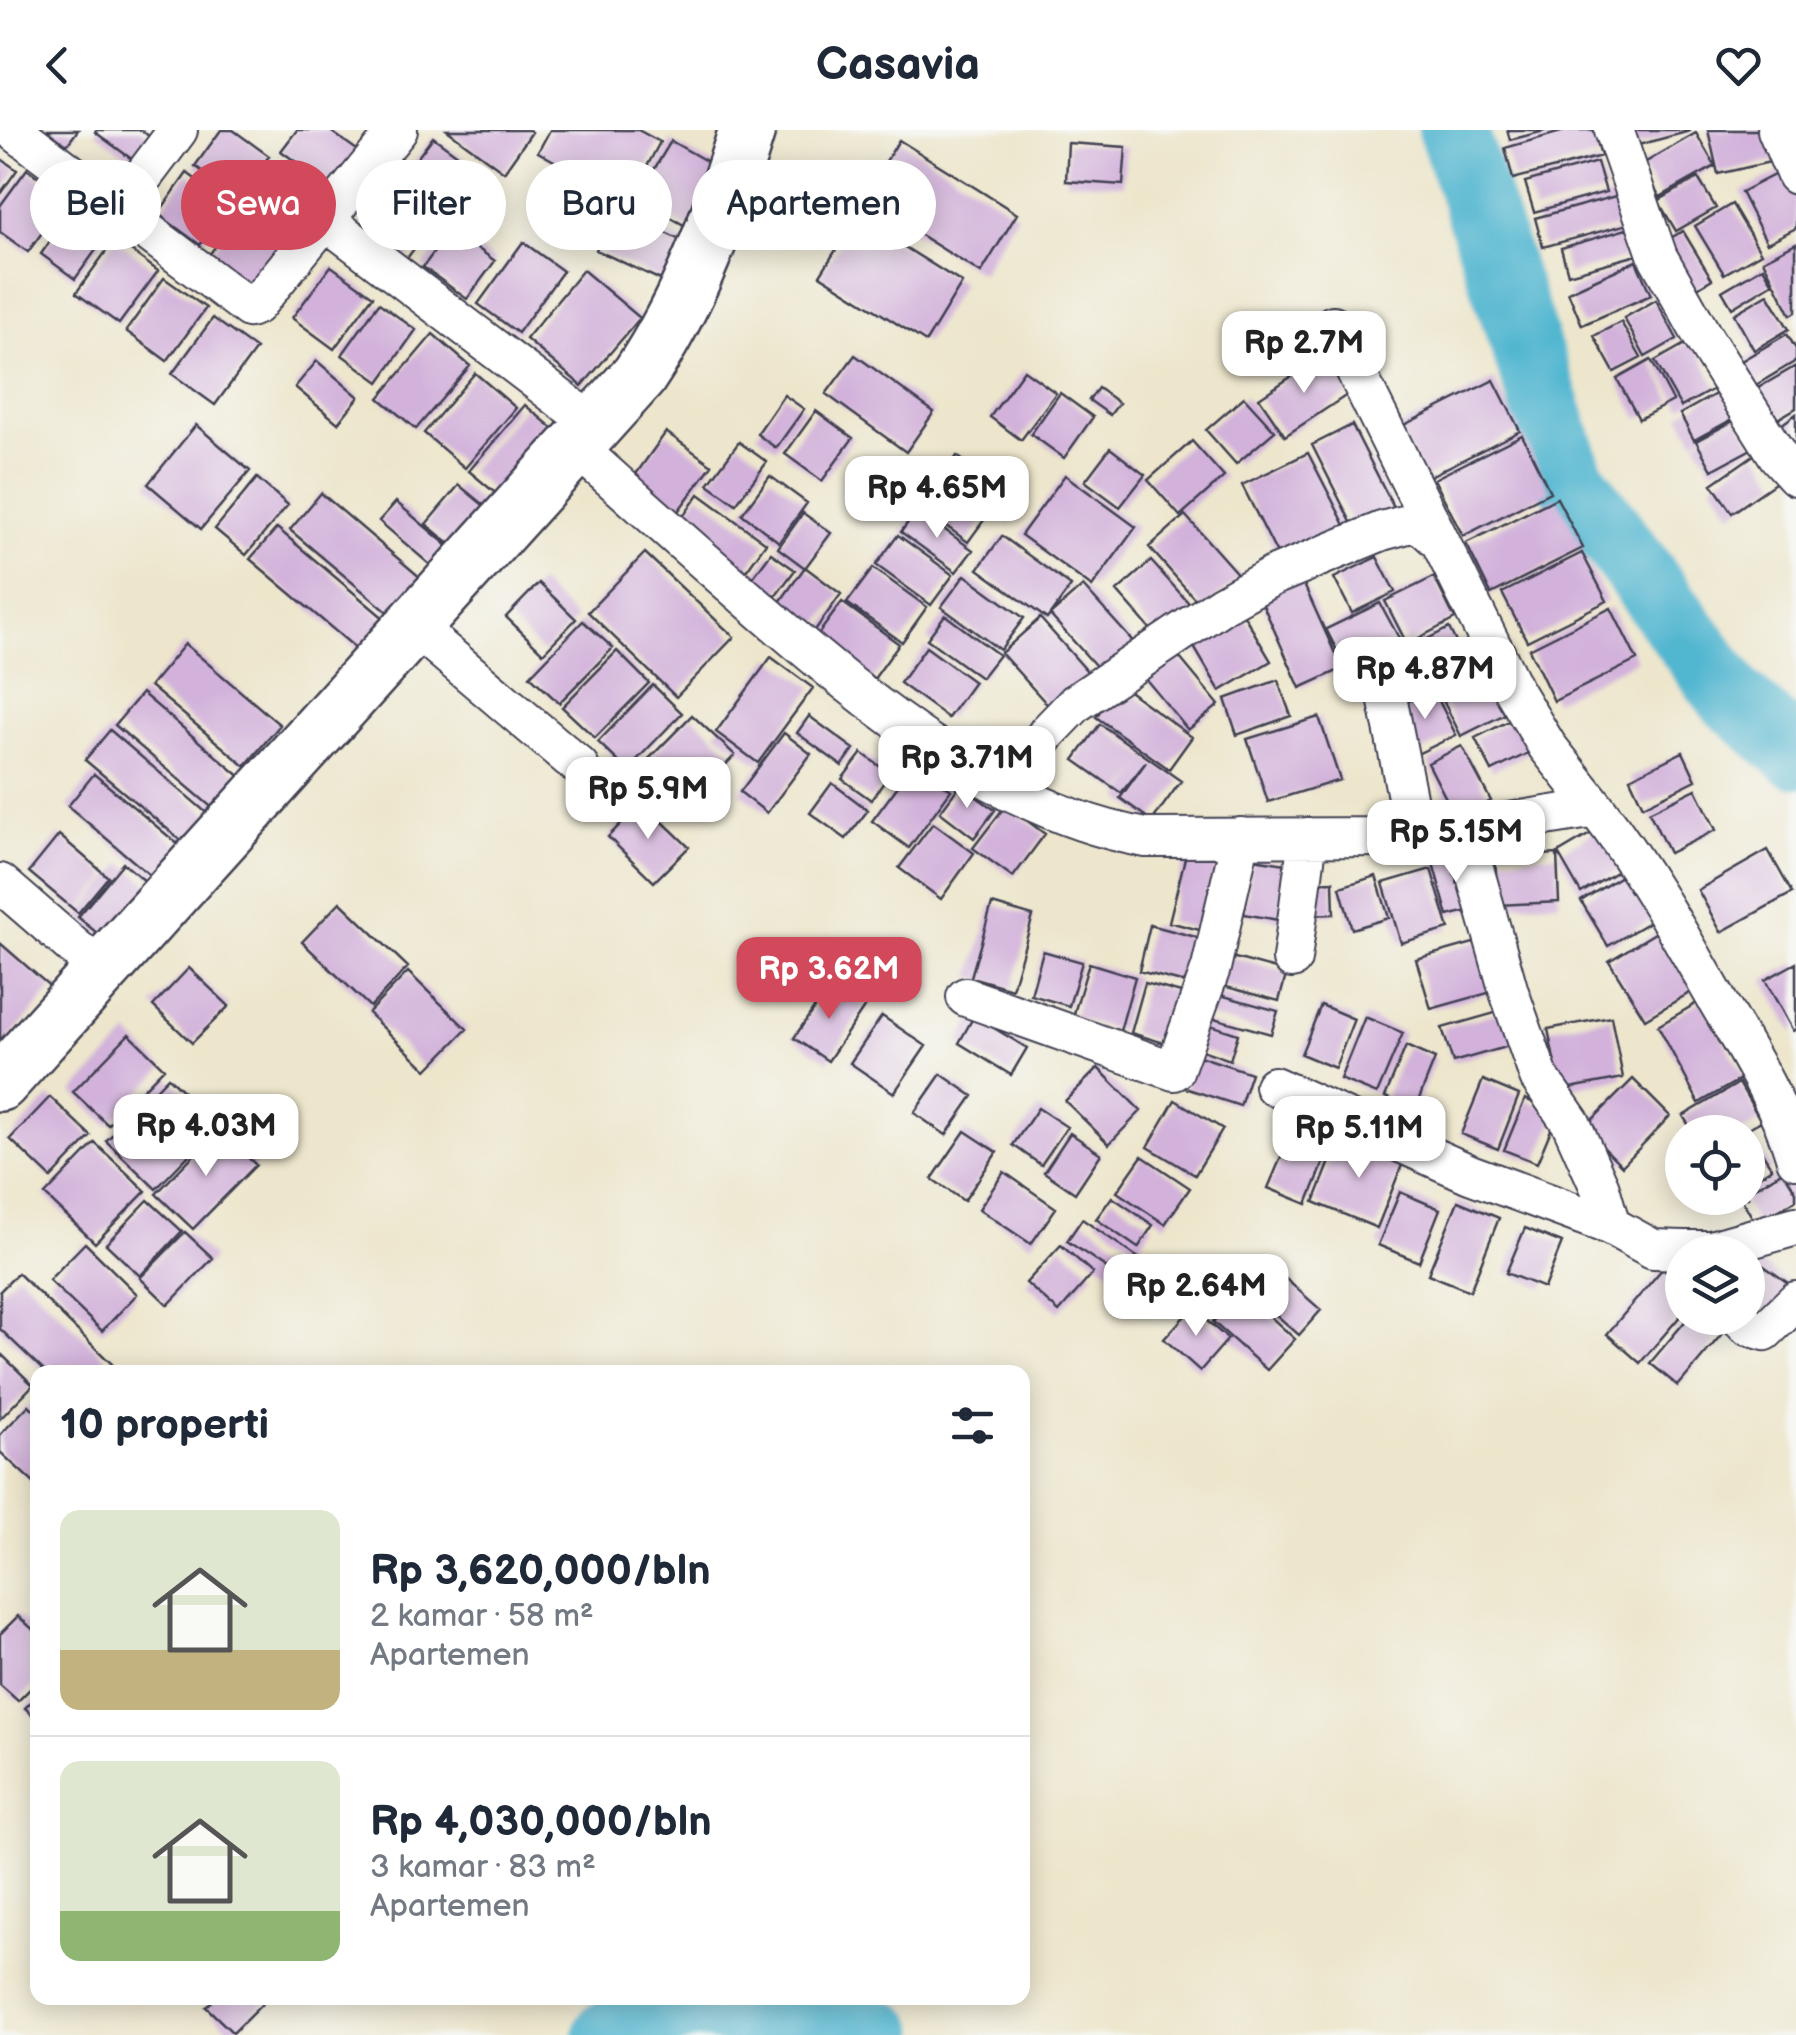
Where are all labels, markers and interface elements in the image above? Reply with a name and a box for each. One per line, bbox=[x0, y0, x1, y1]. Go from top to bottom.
icon: back bbox=[30, 38, 85, 93]
text: Casavia bbox=[816, 38, 980, 93]
icon: heart bbox=[1711, 38, 1766, 93]
chip: Beli bbox=[30, 160, 161, 250]
chip: Sewa bbox=[181, 160, 336, 250]
chip: Filter bbox=[356, 160, 506, 250]
chip: Baru bbox=[526, 160, 672, 250]
chip: Apartemen bbox=[692, 160, 936, 250]
pin: Rp 2.7M bbox=[1212, 311, 1396, 396]
text: Rp 2.7M bbox=[1244, 324, 1364, 363]
pin: Rp 4.65M bbox=[834, 456, 1040, 541]
text: Rp 4.65M bbox=[867, 469, 1007, 508]
pin: Rp 4.87M bbox=[1322, 637, 1528, 722]
text: Rp 4.87M bbox=[1355, 650, 1495, 689]
pin: Rp 3.71M bbox=[864, 726, 1070, 811]
text: Rp 3.71M bbox=[900, 739, 1034, 778]
pin: Rp 5.9M bbox=[556, 757, 740, 842]
text: Rp 5.9M bbox=[588, 770, 708, 809]
pin: Rp 5.15M bbox=[1353, 800, 1559, 885]
text: Rp 5.15M bbox=[1389, 813, 1523, 852]
pin: Rp 3.62M bbox=[726, 937, 932, 1022]
text: Rp 3.62M bbox=[759, 950, 899, 989]
pin: Rp 4.03M bbox=[103, 1094, 309, 1179]
pin: Rp 5.11M bbox=[1256, 1096, 1462, 1181]
text: Rp 4.03M bbox=[135, 1107, 277, 1146]
text: Rp 5.11M bbox=[1295, 1109, 1423, 1148]
map controls bbox=[1665, 1115, 1765, 1335]
button: locate bbox=[1665, 1115, 1765, 1215]
button: layers bbox=[1665, 1235, 1765, 1335]
pin: Rp 2.64M bbox=[1093, 1254, 1299, 1339]
text: Rp 2.64M bbox=[1126, 1267, 1266, 1306]
icon: filters bbox=[945, 1398, 1000, 1453]
text: 10 properti bbox=[60, 1400, 269, 1451]
text: Rp 3,620,000/bln bbox=[370, 1546, 711, 1597]
icon: home bbox=[140, 1550, 260, 1670]
text: 2 kamar · 58 m² bbox=[370, 1597, 594, 1636]
text: Apartemen bbox=[370, 1636, 529, 1675]
text: Rp 4,030,000/bln bbox=[370, 1797, 712, 1848]
icon: home bbox=[140, 1801, 260, 1921]
text: 3 kamar · 83 m² bbox=[370, 1848, 596, 1887]
text: Apartemen bbox=[370, 1887, 529, 1926]

